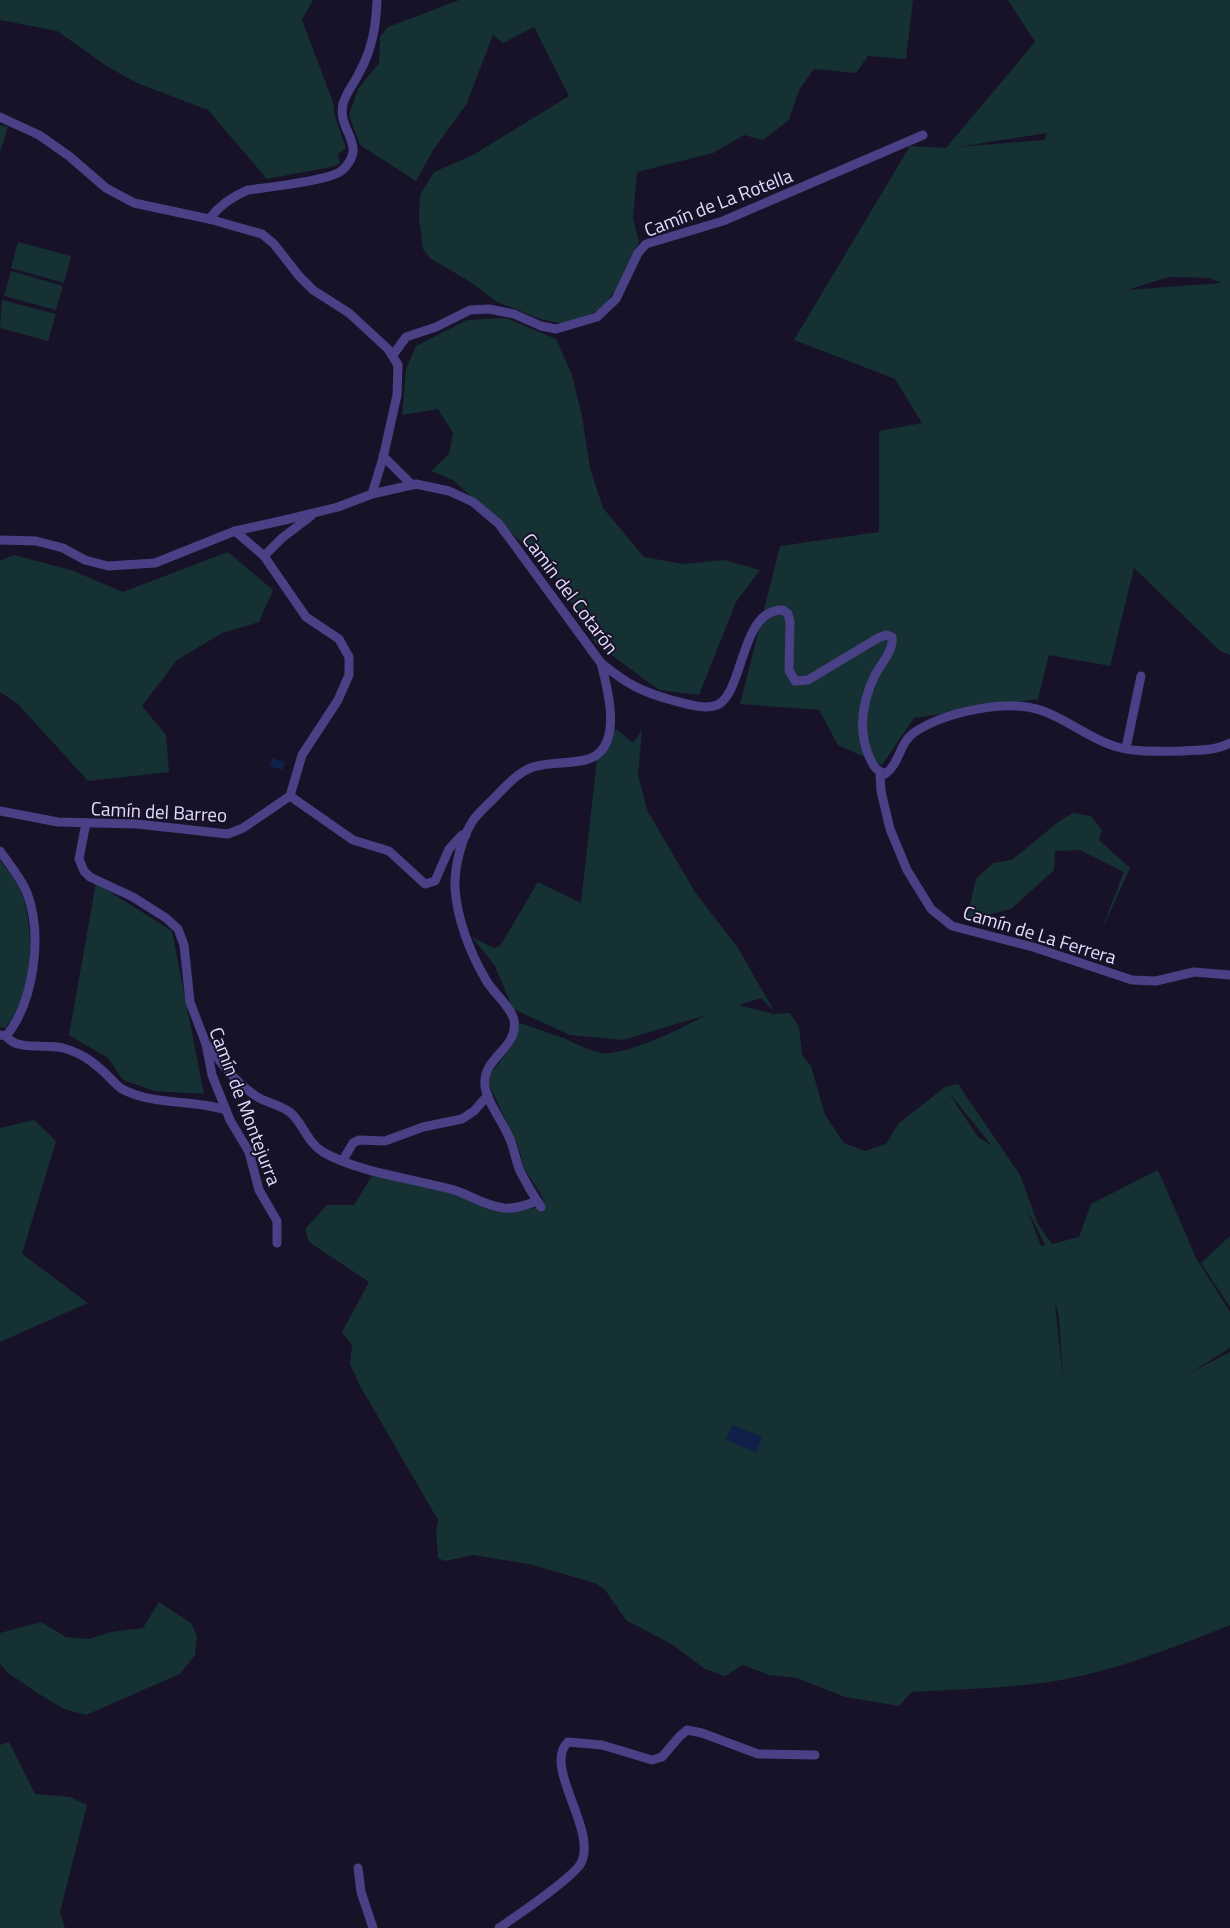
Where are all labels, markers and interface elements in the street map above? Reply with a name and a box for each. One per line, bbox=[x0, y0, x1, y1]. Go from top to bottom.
street label: Camín de La Rotella bbox=[640, 160, 797, 244]
street label: Camín del Cotarón bbox=[516, 526, 626, 660]
street label: Camín del Barreo bbox=[90, 793, 228, 829]
street label: Camín de La Ferrera bbox=[960, 897, 1121, 971]
street label: Camín de Montejurra bbox=[202, 1023, 290, 1190]

